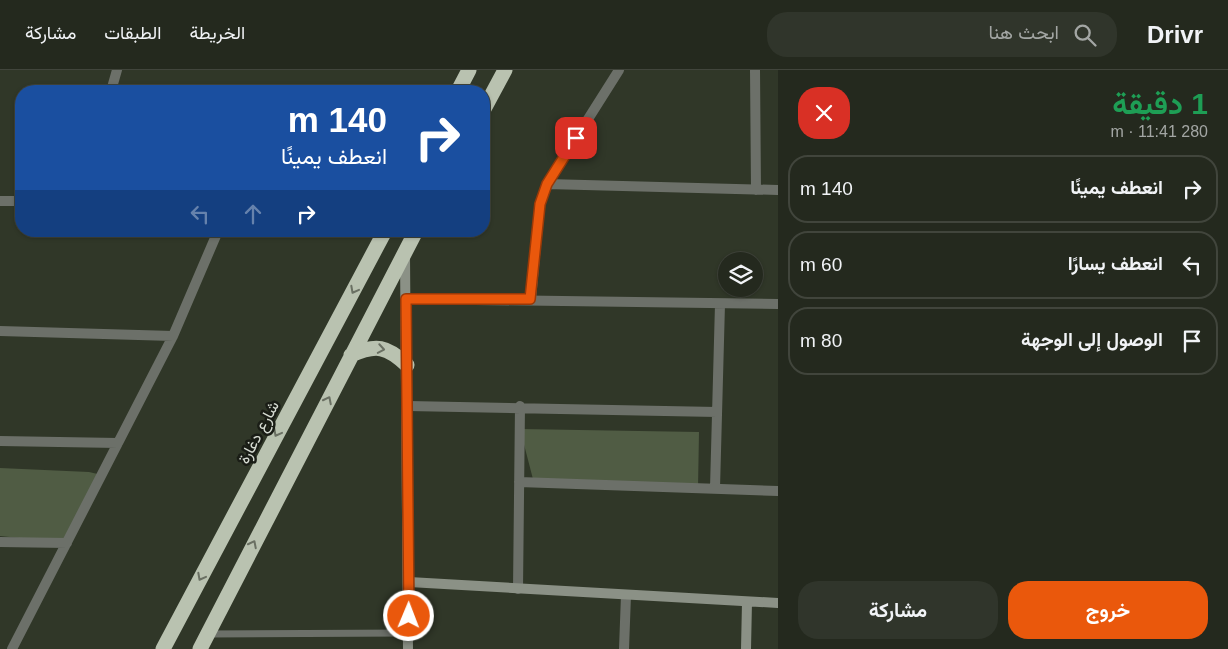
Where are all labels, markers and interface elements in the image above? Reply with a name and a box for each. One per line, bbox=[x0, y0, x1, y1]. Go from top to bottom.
search box bbox=[767, 12, 1117, 57]
icon: search bbox=[1071, 21, 1099, 49]
text: Drivr bbox=[1147, 21, 1203, 48]
text: ابحث هنا bbox=[988, 22, 1059, 43]
text: مشاركة bbox=[25, 23, 76, 43]
text: الطبقات bbox=[104, 23, 161, 43]
text: الخريطة bbox=[189, 23, 245, 43]
button: close bbox=[798, 87, 850, 139]
text: 1 دقيقة bbox=[1112, 87, 1208, 120]
text: 140 m bbox=[288, 100, 387, 139]
icon: right bbox=[405, 105, 470, 170]
pin bbox=[555, 117, 597, 159]
text: 280 m · 11:41 bbox=[1110, 123, 1208, 140]
icon: arrive bbox=[562, 124, 590, 152]
text: انعطف يمينًا bbox=[281, 144, 387, 169]
icon: right bbox=[1178, 175, 1206, 203]
text: انعطف يمينًا bbox=[1070, 177, 1163, 198]
text: 140 m bbox=[800, 178, 853, 199]
icon: left bbox=[186, 200, 214, 228]
icon: ahead bbox=[239, 200, 267, 228]
icon: right bbox=[292, 200, 320, 228]
icon: left bbox=[1178, 251, 1206, 279]
map controls bbox=[718, 252, 763, 297]
button: layers bbox=[718, 252, 763, 297]
text: انعطف يسارًا bbox=[1068, 253, 1163, 274]
text: 60 m bbox=[800, 254, 842, 275]
one-way arrow bbox=[350, 285, 360, 294]
icon: arrive bbox=[1178, 327, 1206, 355]
text: الوصول إلى الوجهة bbox=[1021, 329, 1163, 350]
text: 80 m bbox=[800, 330, 842, 351]
one-way arrow bbox=[376, 344, 385, 354]
one-way arrow bbox=[322, 396, 332, 405]
street label: شارع دغارة bbox=[235, 398, 285, 468]
one-way arrow bbox=[274, 428, 284, 437]
one-way arrow bbox=[247, 541, 257, 550]
one-way arrow bbox=[198, 572, 208, 581]
button: مشاركة bbox=[798, 581, 998, 639]
button: خروج bbox=[1008, 581, 1208, 639]
position arrow bbox=[382, 589, 434, 641]

